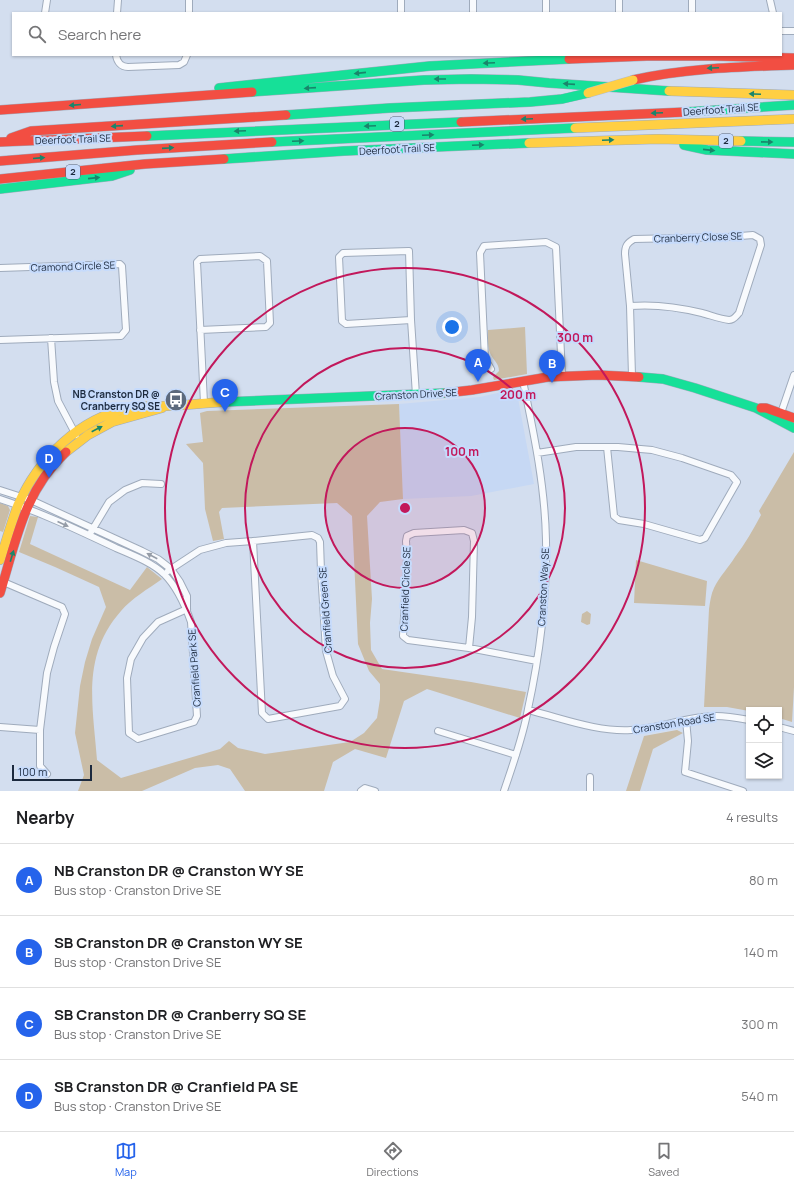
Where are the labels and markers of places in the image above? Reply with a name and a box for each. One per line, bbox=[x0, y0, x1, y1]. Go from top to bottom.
pin: A bbox=[465, 349, 491, 382]
pin: B bbox=[539, 350, 565, 383]
pin: C bbox=[212, 379, 238, 412]
place label: NB Cranston DR @ Cranberry SQ SE bbox=[73, 387, 160, 413]
bus stop icon: NB Cranston DR @ Cranberry SQ SE bbox=[163, 387, 189, 413]
pin: D bbox=[36, 445, 62, 478]
centre of rings bbox=[398, 501, 412, 515]

